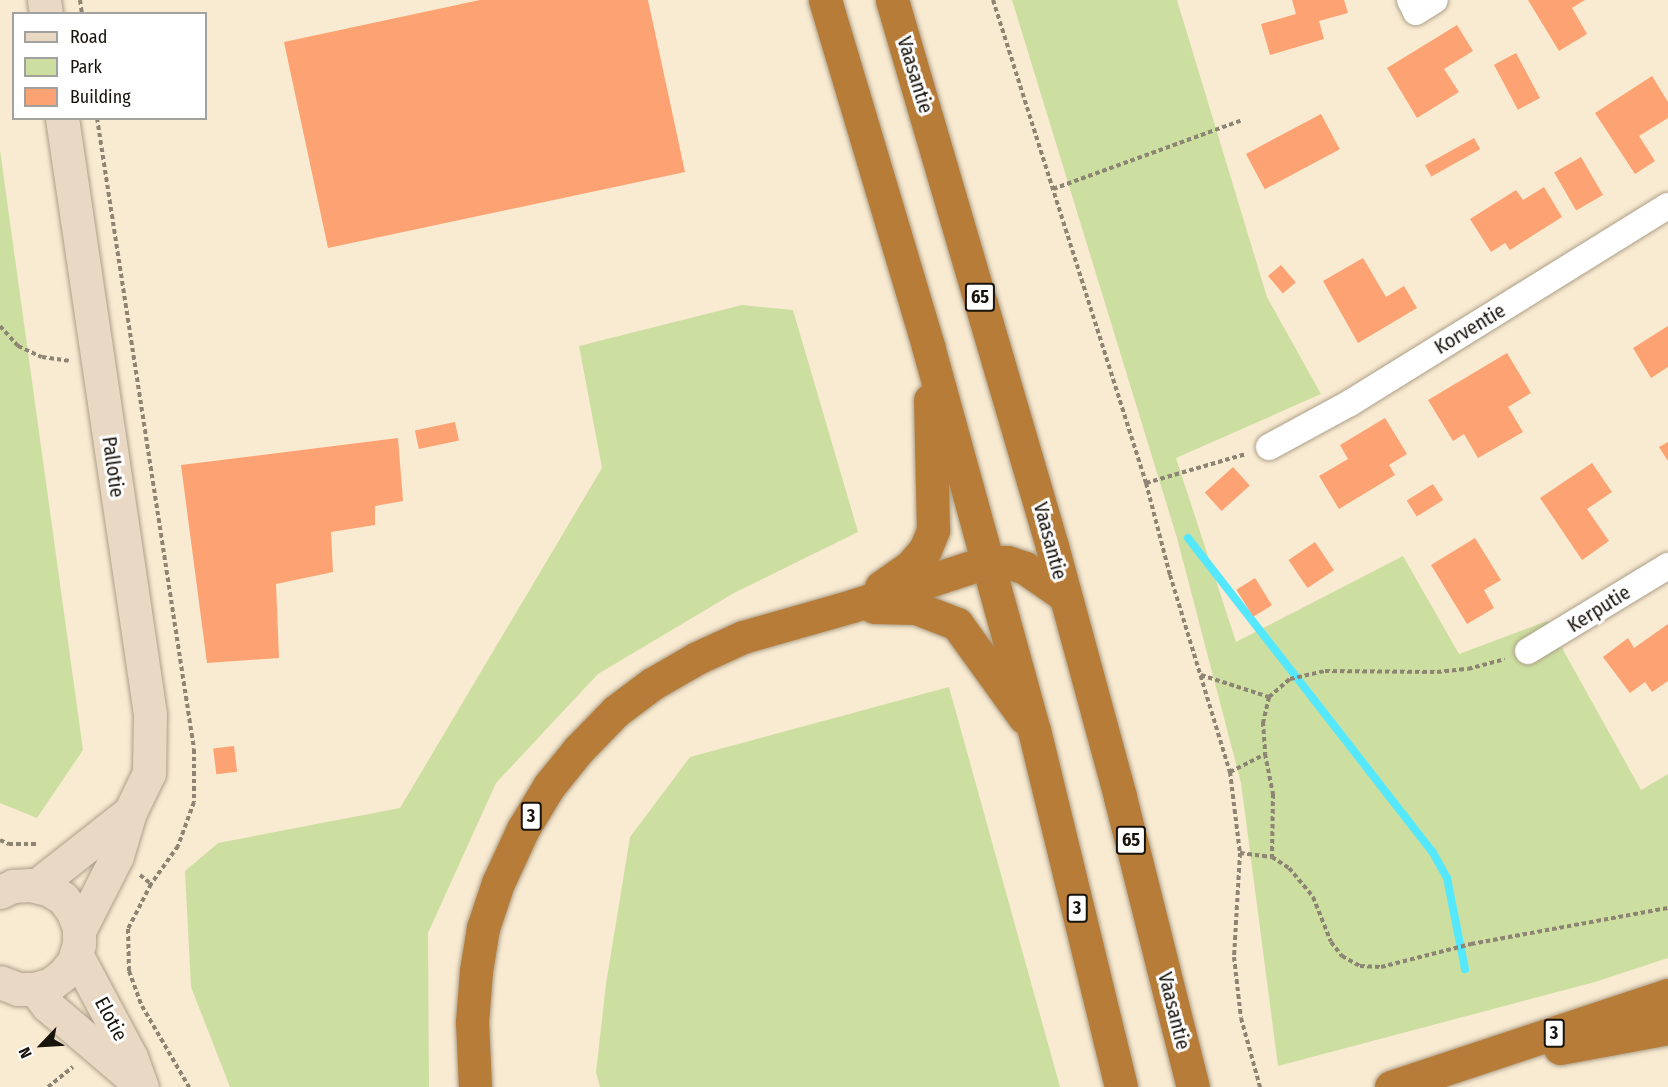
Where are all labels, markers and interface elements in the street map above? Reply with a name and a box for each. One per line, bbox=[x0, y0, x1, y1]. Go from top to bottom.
legend bbox=[12, 12, 207, 120]
text: Road bbox=[70, 26, 107, 48]
street label: Vaasantie bbox=[892, 34, 938, 116]
text: Park bbox=[70, 56, 102, 78]
text: Building bbox=[70, 86, 131, 108]
road number: 65 bbox=[964, 282, 996, 312]
street label: Korventie bbox=[1430, 298, 1510, 360]
street label: Pallotie bbox=[97, 435, 129, 499]
street label: Vaasantie bbox=[1028, 500, 1072, 582]
street label: Kerputie bbox=[1563, 580, 1635, 638]
road number: 3 bbox=[520, 801, 542, 831]
road number: 65 bbox=[1114, 825, 1148, 855]
road number: 3 bbox=[1066, 893, 1088, 923]
street label: Vaasantie bbox=[1153, 970, 1195, 1052]
street label: Elotie bbox=[90, 993, 132, 1045]
north arrow bbox=[12, 1015, 72, 1075]
road number: 3 bbox=[1544, 1018, 1564, 1048]
text: N bbox=[15, 1044, 36, 1061]

